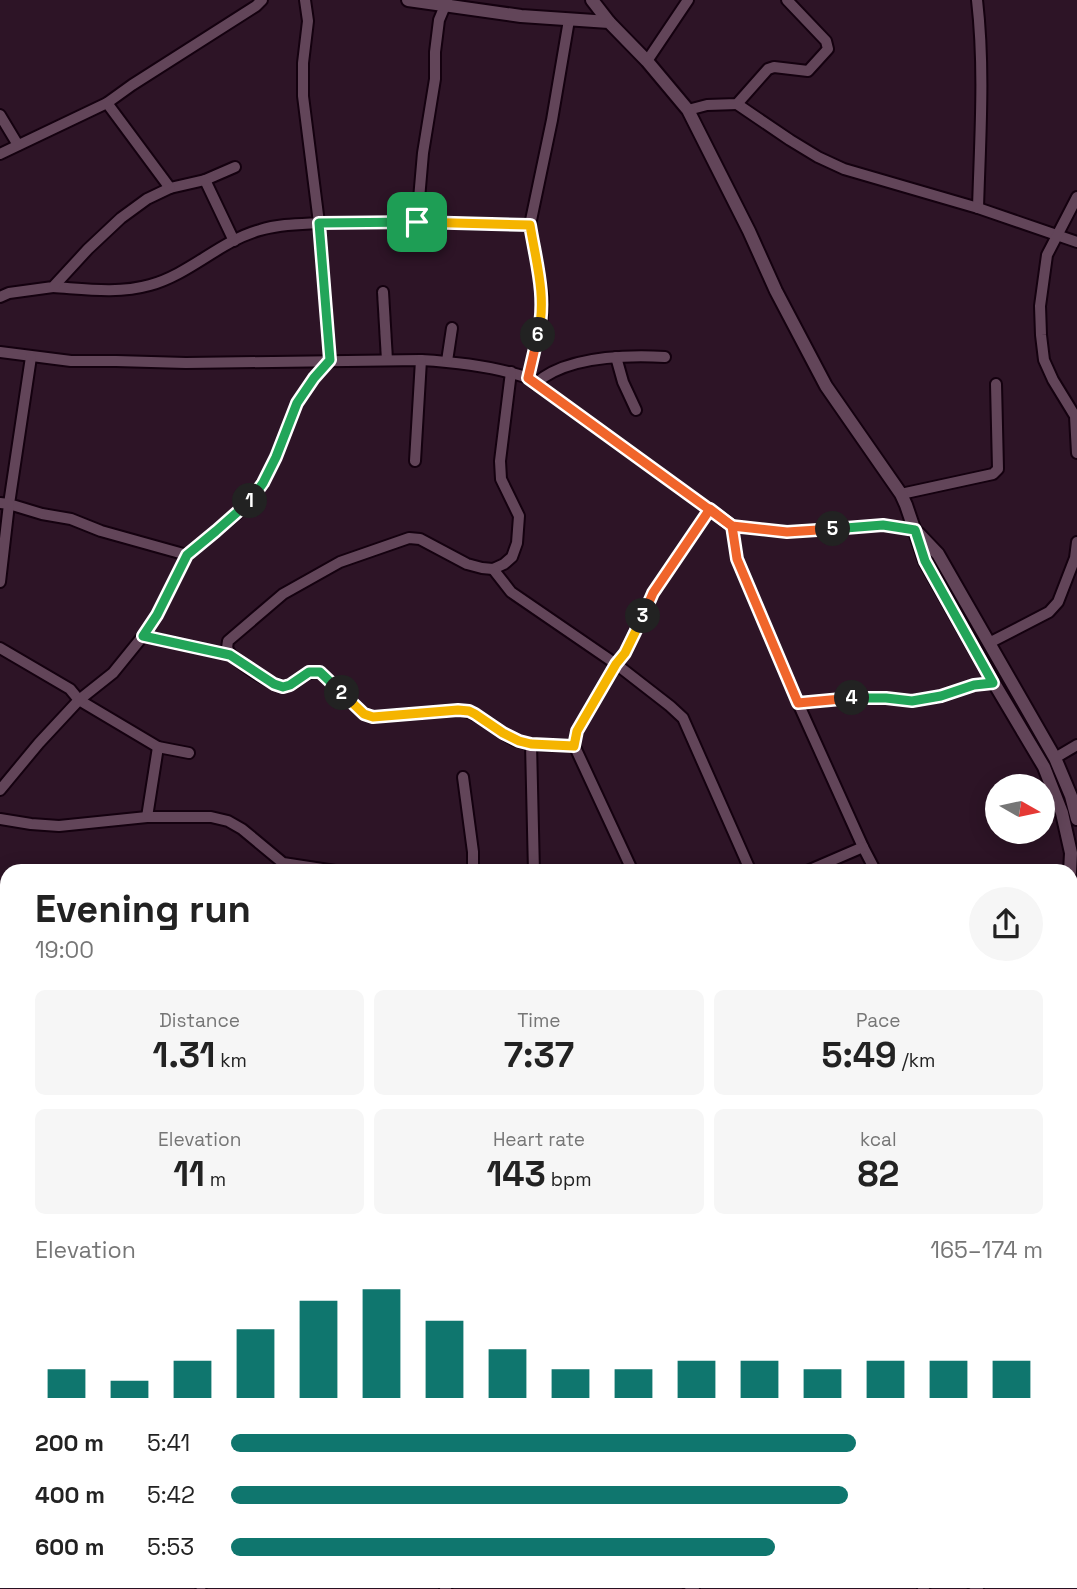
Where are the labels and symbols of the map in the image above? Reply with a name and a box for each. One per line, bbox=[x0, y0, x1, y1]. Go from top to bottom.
pin bbox=[387, 192, 447, 252]
pin: 6 bbox=[520, 318, 556, 352]
pin: 1 bbox=[232, 484, 268, 518]
pin: 5 bbox=[816, 512, 850, 546]
pin: 3 bbox=[626, 598, 660, 634]
pin: 2 bbox=[324, 676, 360, 710]
pin: 4 bbox=[834, 680, 870, 716]
north arrow bbox=[985, 774, 1055, 844]

